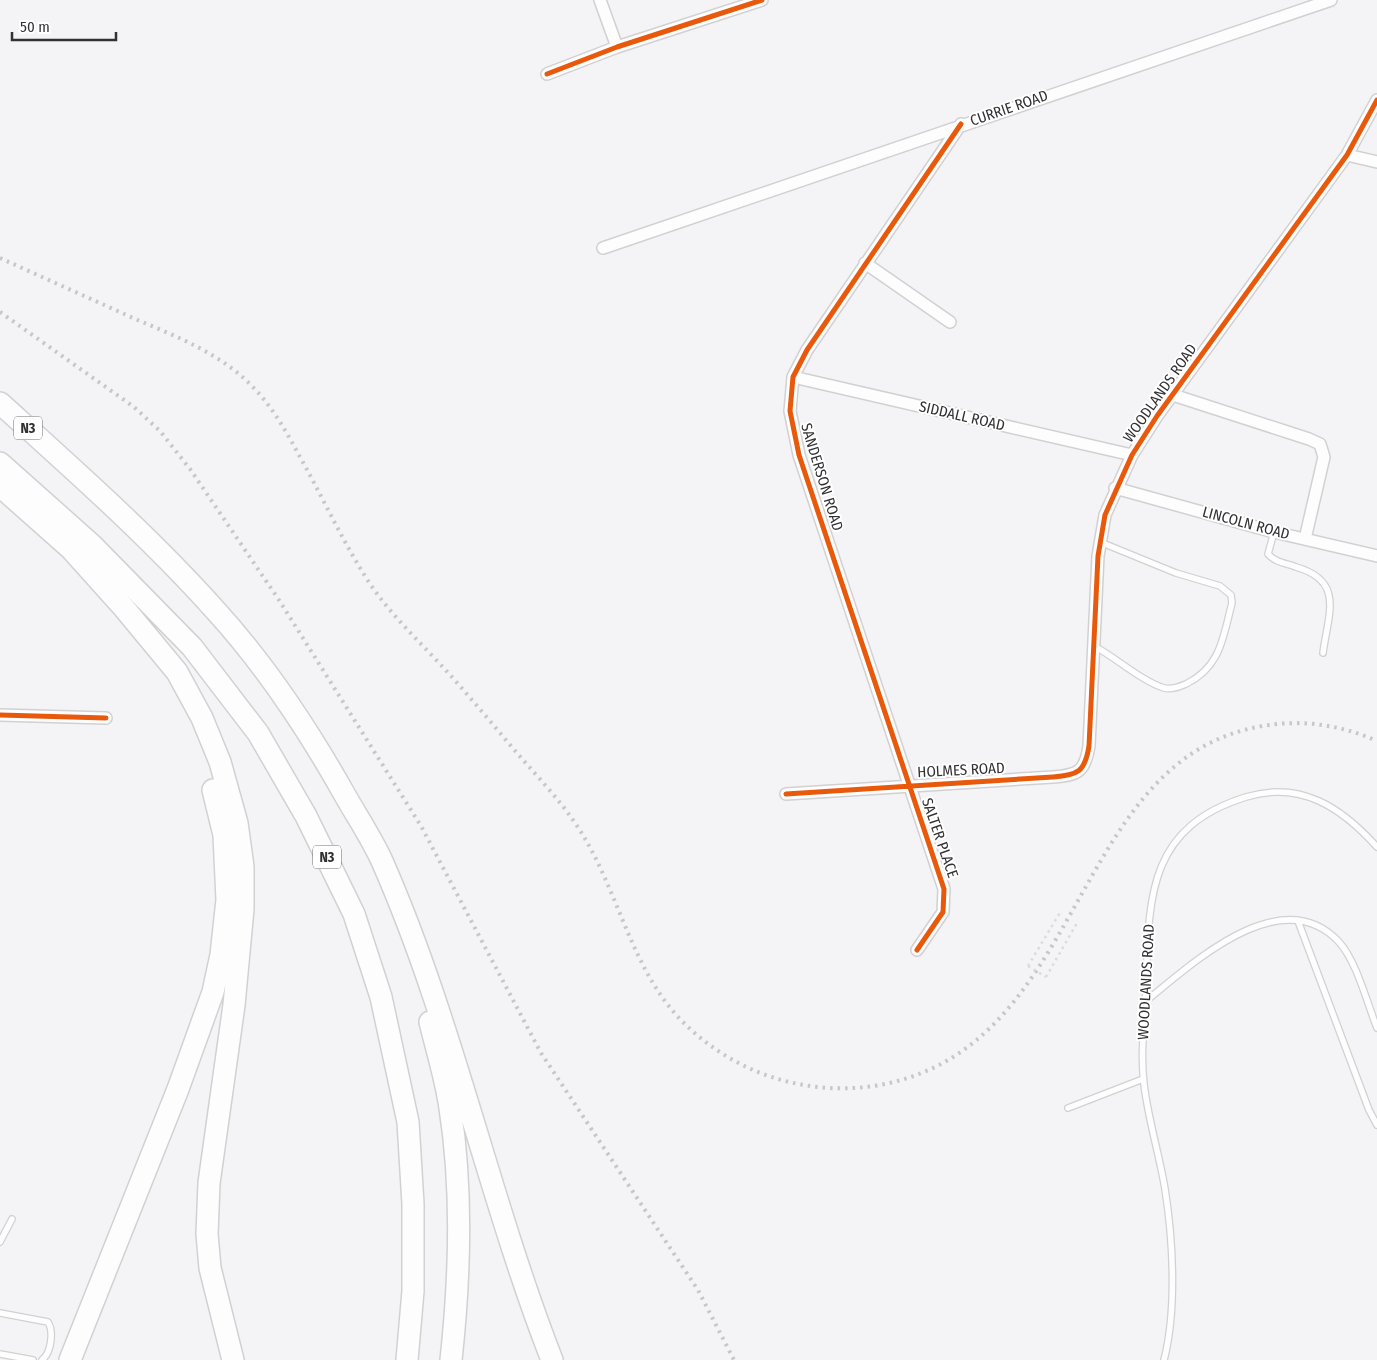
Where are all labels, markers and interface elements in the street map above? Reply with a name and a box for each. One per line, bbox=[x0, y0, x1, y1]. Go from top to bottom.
scale bar bbox=[12, 10, 116, 42]
text: 50 m bbox=[20, 18, 50, 36]
street label: CURRIE ROAD bbox=[968, 86, 1050, 130]
street label: WOODLANDS ROAD bbox=[1119, 340, 1201, 446]
street label: SIDDALL ROAD bbox=[917, 397, 1007, 435]
road number: N3 bbox=[14, 416, 42, 439]
street label: SANDERSON ROAD bbox=[797, 421, 847, 533]
street label: LINCOLN ROAD bbox=[1200, 503, 1292, 543]
street label: HOLMES ROAD bbox=[917, 759, 1005, 781]
street label: SALTER PLACE bbox=[918, 796, 962, 880]
road number: N3 bbox=[313, 846, 341, 869]
street label: WOODLANDS ROAD bbox=[1134, 924, 1158, 1040]

